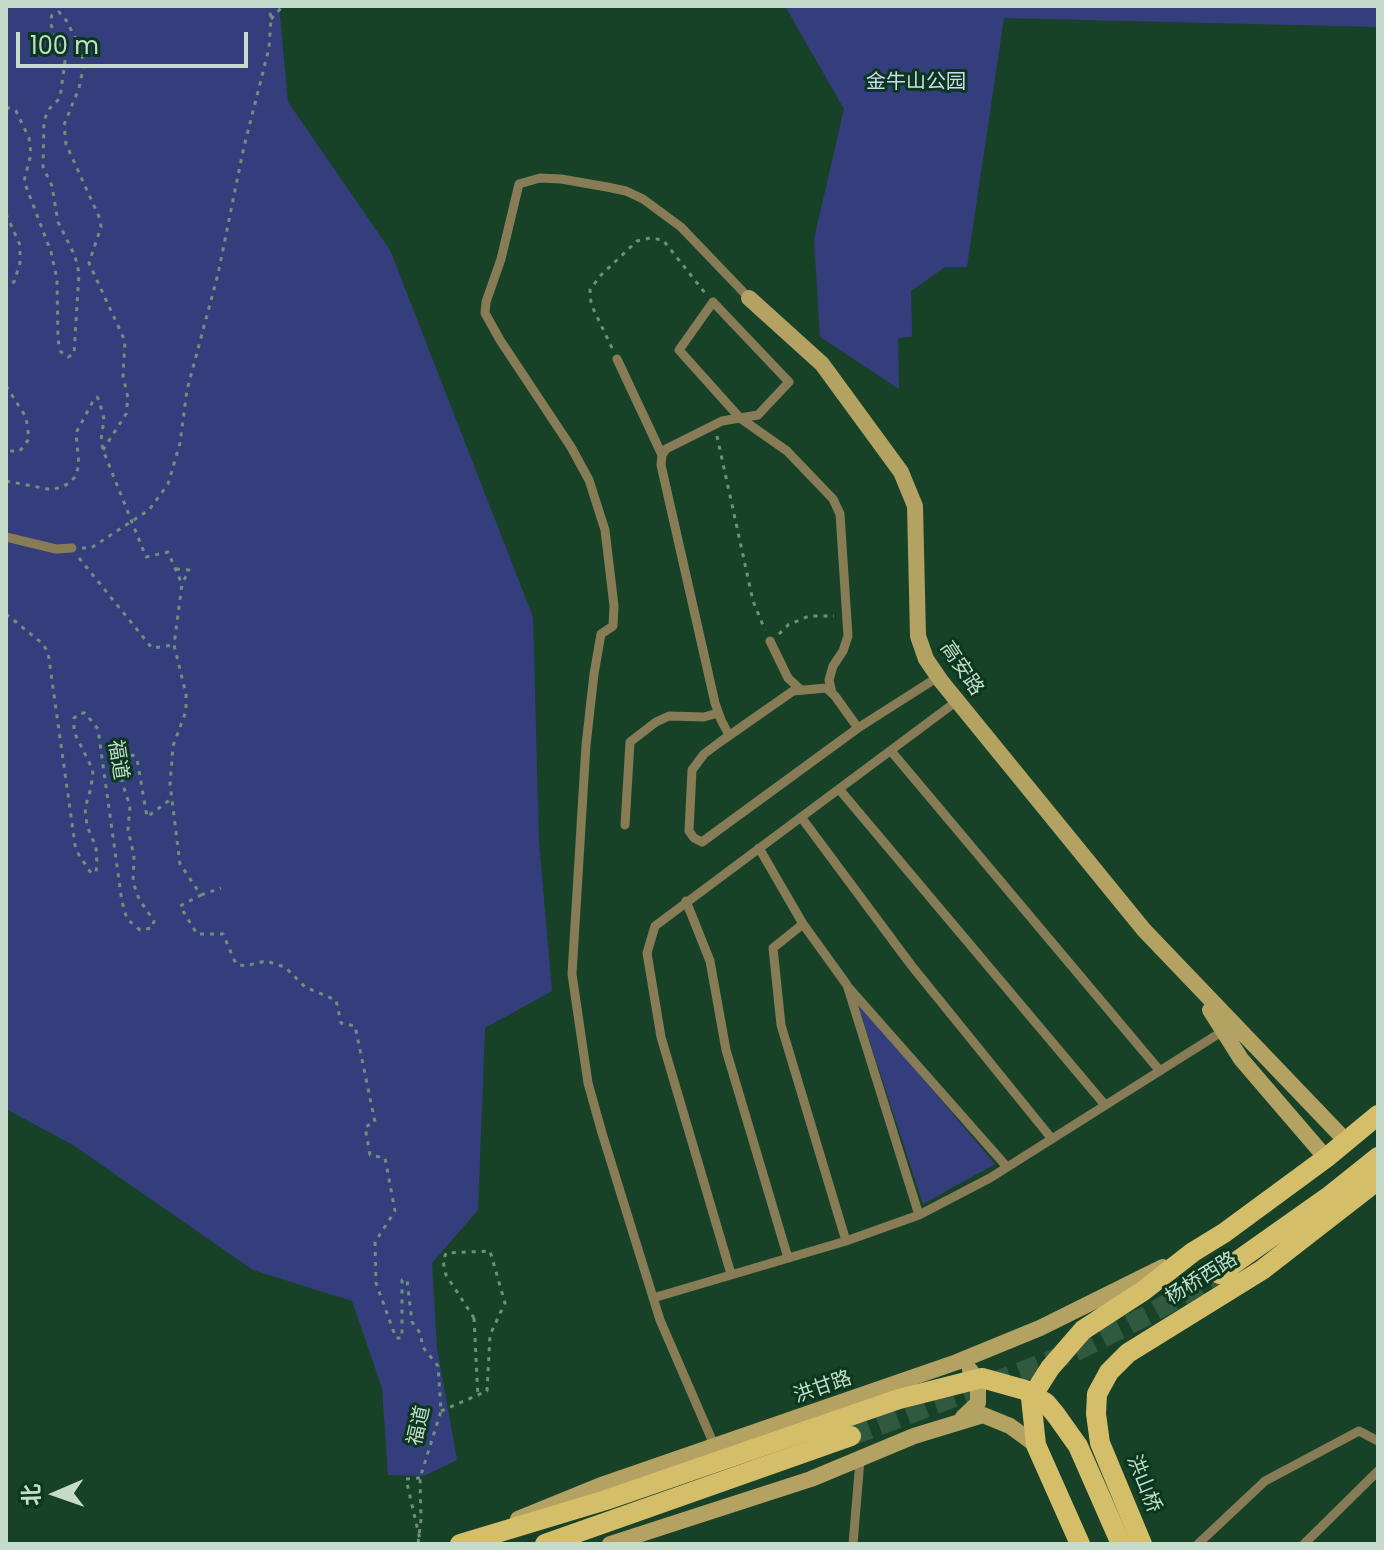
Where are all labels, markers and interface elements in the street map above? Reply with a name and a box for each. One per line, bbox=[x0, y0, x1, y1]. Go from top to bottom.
scale bar bbox=[20, 16, 252, 66]
text: 100 m bbox=[30, 29, 99, 62]
park label: 金牛山公园 bbox=[866, 71, 966, 95]
street label: 高安路 bbox=[934, 637, 988, 701]
street label: 福道 bbox=[102, 738, 132, 782]
street label: 杨桥西路 bbox=[1162, 1248, 1242, 1310]
street label: 洪甘路 bbox=[791, 1367, 855, 1409]
street label: 福道 bbox=[404, 1404, 436, 1448]
street label: 洪山桥 bbox=[1121, 1452, 1165, 1516]
north arrow bbox=[16, 1454, 96, 1534]
text: 北 bbox=[16, 1483, 47, 1506]

